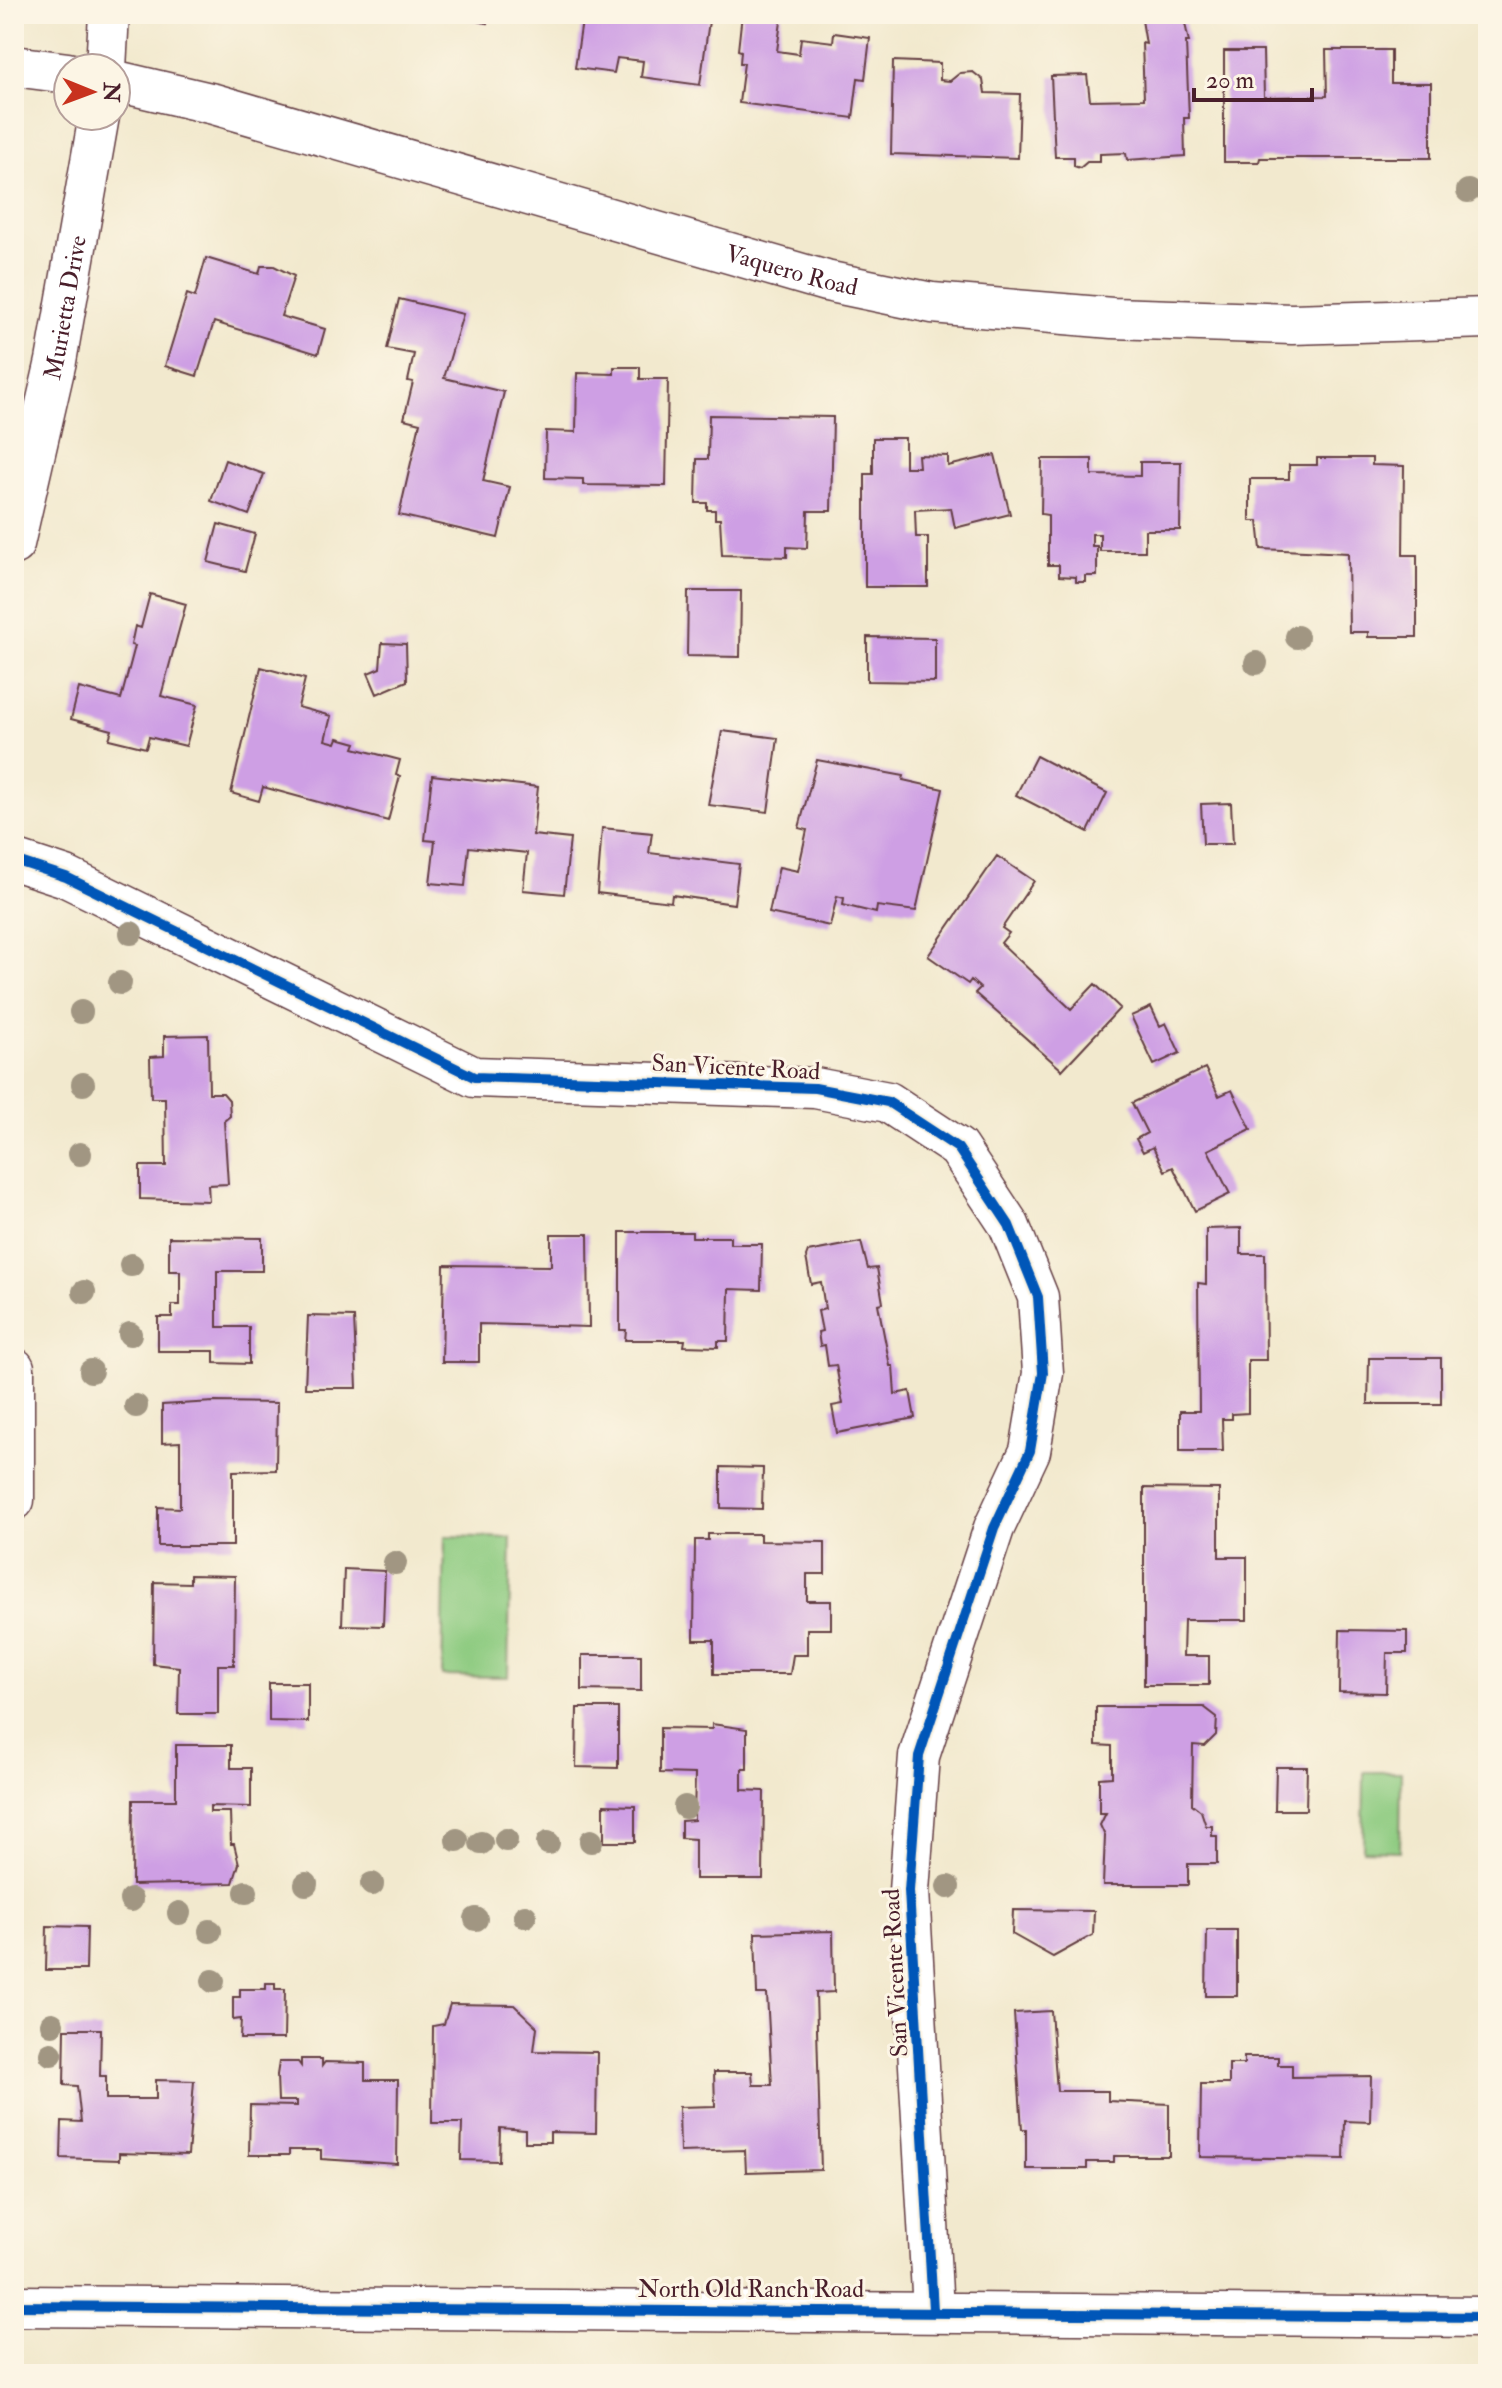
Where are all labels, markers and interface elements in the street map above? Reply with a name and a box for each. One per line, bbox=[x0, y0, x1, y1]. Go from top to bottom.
north arrow bbox=[52, 52, 132, 132]
scale bar bbox=[1194, 52, 1312, 102]
text: 20 m bbox=[1206, 65, 1255, 96]
text: N bbox=[97, 81, 125, 103]
street label: Murietta Drive bbox=[37, 233, 94, 383]
street label: Vaquero Road bbox=[722, 238, 861, 303]
street label: San Vicente Road bbox=[651, 1048, 821, 1087]
street label: San Vicente Road bbox=[876, 1888, 915, 2058]
street label: North Old Ranch Road bbox=[638, 2274, 864, 2305]

